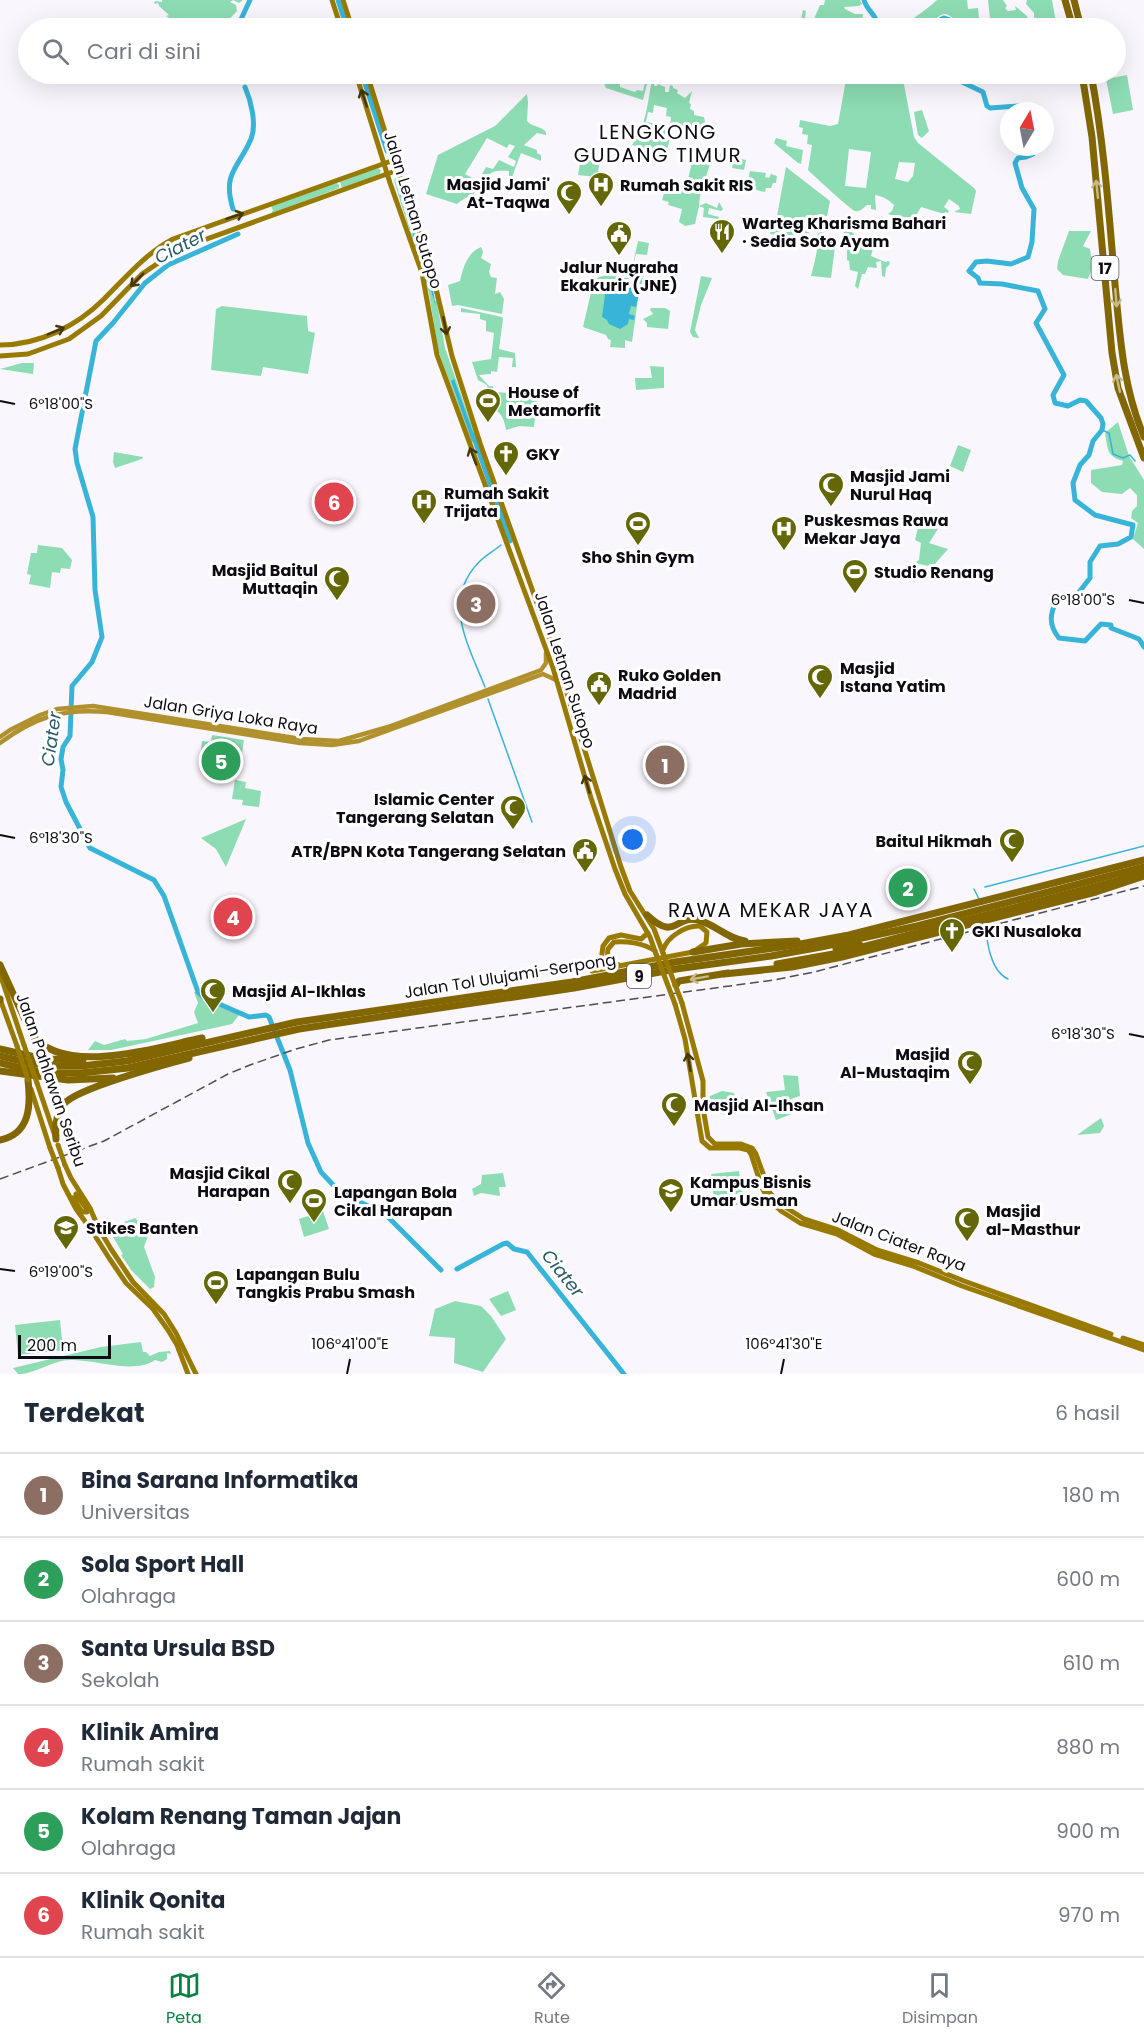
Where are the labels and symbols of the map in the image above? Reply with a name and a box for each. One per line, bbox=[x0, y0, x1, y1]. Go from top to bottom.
one-way arrow bbox=[358, 89, 369, 108]
north arrow bbox=[1000, 102, 1054, 156]
district label: LENGKONG GUDANG TIMUR bbox=[574, 118, 742, 169]
street label: Jalan Letnan Sutopo bbox=[378, 128, 448, 292]
hospital icon: Rumah Sakit RIS bbox=[586, 170, 616, 208]
place label: Masjid Jami' At-Taqwa bbox=[447, 173, 550, 214]
place label: Rumah Sakit RIS bbox=[620, 174, 754, 197]
mosque icon: Masjid Jami' At-Taqwa bbox=[554, 178, 584, 216]
one-way arrow bbox=[1091, 180, 1102, 200]
one-way arrow bbox=[225, 209, 243, 220]
place label: Warteg Kharisma Bahari · Sedia Soto Ayam bbox=[742, 212, 946, 253]
restaurant icon: Warteg Kharisma Bahari · Sedia Soto Ayam bbox=[707, 217, 737, 255]
public building icon: Jalur Nugraha Ekakurir (JNE) bbox=[604, 219, 634, 257]
water label: Ciater bbox=[150, 222, 211, 270]
place label: Jalur Nugraha Ekakurir (JNE) bbox=[560, 256, 678, 297]
road number: 17 bbox=[1092, 256, 1118, 280]
one-way arrow bbox=[130, 272, 145, 287]
one-way arrow bbox=[1111, 288, 1122, 308]
one-way arrow bbox=[440, 316, 451, 336]
one-way arrow bbox=[47, 325, 65, 336]
one-way arrow bbox=[1112, 374, 1123, 393]
place label: House of Metamorfit bbox=[508, 381, 601, 422]
sports icon: House of Metamorfit bbox=[473, 386, 503, 424]
text: 6°18'00"S bbox=[29, 393, 93, 414]
church icon: GKY bbox=[491, 439, 521, 477]
place label: GKY bbox=[526, 443, 560, 466]
one-way arrow bbox=[467, 447, 478, 465]
place label: Masjid Jami Nurul Haq bbox=[850, 465, 950, 506]
mosque icon: Masjid Jami Nurul Haq bbox=[816, 470, 846, 508]
pin: 6 bbox=[314, 480, 354, 524]
place label: Rumah Sakit Trijata bbox=[444, 482, 549, 523]
hospital icon: Rumah Sakit Trijata bbox=[409, 487, 439, 525]
sports icon: Sho Shin Gym bbox=[623, 509, 653, 547]
place label: Puskesmas Rawa Mekar Jaya bbox=[804, 509, 949, 550]
hospital icon: Puskesmas Rawa Mekar Jaya bbox=[769, 514, 799, 552]
place label: Sho Shin Gym bbox=[582, 546, 695, 569]
sports icon: Studio Renang bbox=[840, 557, 870, 595]
place label: Masjid Baitul Muttaqin bbox=[212, 559, 318, 600]
place label: Studio Renang bbox=[874, 561, 994, 584]
mosque icon: Masjid Baitul Muttaqin bbox=[322, 564, 352, 602]
pin: 3 bbox=[456, 582, 496, 626]
street label: Jalan Letnan Sutopo bbox=[529, 589, 601, 751]
text: 6°18'00"S bbox=[1051, 589, 1115, 610]
place label: Masjid Istana Yatim bbox=[840, 657, 946, 698]
mosque icon: Masjid Istana Yatim bbox=[805, 662, 835, 700]
place label: Ruko Golden Madrid bbox=[618, 664, 721, 705]
public building icon: Ruko Golden Madrid bbox=[584, 669, 614, 707]
street label: Jalan Griya Loka Raya bbox=[142, 690, 320, 740]
water label: Ciater bbox=[35, 709, 67, 768]
pin: 5 bbox=[202, 738, 240, 783]
pin: 1 bbox=[646, 742, 684, 788]
one-way arrow bbox=[581, 775, 592, 794]
place label: Islamic Center Tangerang Selatan bbox=[336, 788, 494, 829]
mosque icon: Islamic Center Tangerang Selatan bbox=[498, 793, 528, 831]
your location bbox=[618, 825, 647, 854]
mosque icon: Baitul Hikmah bbox=[997, 826, 1027, 864]
text: 6°18'30"S bbox=[29, 827, 93, 848]
place label: Baitul Hikmah bbox=[876, 830, 992, 853]
public building icon: ATR/BPN Kota Tangerang Selatan bbox=[570, 836, 600, 874]
place label: ATR/BPN Kota Tangerang Selatan bbox=[291, 840, 566, 863]
pin: 2 bbox=[888, 866, 928, 910]
pin: 4 bbox=[214, 894, 252, 940]
district label: RAWA MEKAR JAYA bbox=[668, 896, 874, 924]
church icon: GKI Nusaloka bbox=[937, 916, 967, 954]
place label: GKI Nusaloka bbox=[972, 920, 1082, 943]
street label: Jalan Tol Ulujami–Serpong bbox=[402, 948, 618, 1004]
road number: 9 bbox=[627, 964, 651, 988]
one-way arrow bbox=[690, 973, 710, 984]
mosque icon: Masjid Al-Ikhlas bbox=[198, 976, 228, 1014]
place label: Masjid Al-Ikhlas bbox=[232, 980, 366, 1003]
street label: Jalan Pahlawan Seribu bbox=[10, 990, 92, 1170]
text: 6°18'30"S bbox=[1051, 1023, 1115, 1044]
place label: Masjid Al-Mustaqim bbox=[840, 1043, 950, 1084]
mosque icon: Masjid Al-Mustaqim bbox=[955, 1048, 985, 1086]
one-way arrow bbox=[683, 1053, 694, 1073]
mosque icon: Masjid Al-Ihsan bbox=[659, 1090, 689, 1128]
place label: Masjid Al-Ihsan bbox=[694, 1094, 824, 1117]
place label: Masjid Cikal Harapan bbox=[169, 1162, 270, 1203]
mosque icon: Masjid Cikal Harapan bbox=[275, 1167, 305, 1205]
place label: Kampus Bisnis Umar Usman bbox=[690, 1171, 812, 1212]
school or university icon: Kampus Bisnis Umar Usman bbox=[656, 1176, 686, 1214]
place label: Lapangan Bola Cikal Harapan bbox=[334, 1181, 457, 1222]
sports icon: Lapangan Bola Cikal Harapan bbox=[299, 1186, 329, 1224]
place label: Masjid al-Masthur bbox=[986, 1200, 1080, 1241]
street label: Jalan Ciater Raya bbox=[829, 1205, 969, 1277]
mosque icon: Masjid al-Masthur bbox=[952, 1205, 982, 1243]
school or university icon: Stikes Banten bbox=[51, 1213, 81, 1251]
place label: Stikes Banten bbox=[86, 1217, 198, 1240]
water label: Ciater bbox=[536, 1244, 591, 1303]
text: 6°19'00"S bbox=[29, 1261, 93, 1282]
place label: Lapangan Bulu Tangkis Prabu Smash bbox=[236, 1263, 415, 1304]
sports icon: Lapangan Bulu Tangkis Prabu Smash bbox=[201, 1268, 231, 1306]
scale bar bbox=[18, 1332, 111, 1360]
text: 106°41'00"E bbox=[311, 1333, 389, 1354]
text: 106°41'30"E bbox=[746, 1333, 822, 1354]

